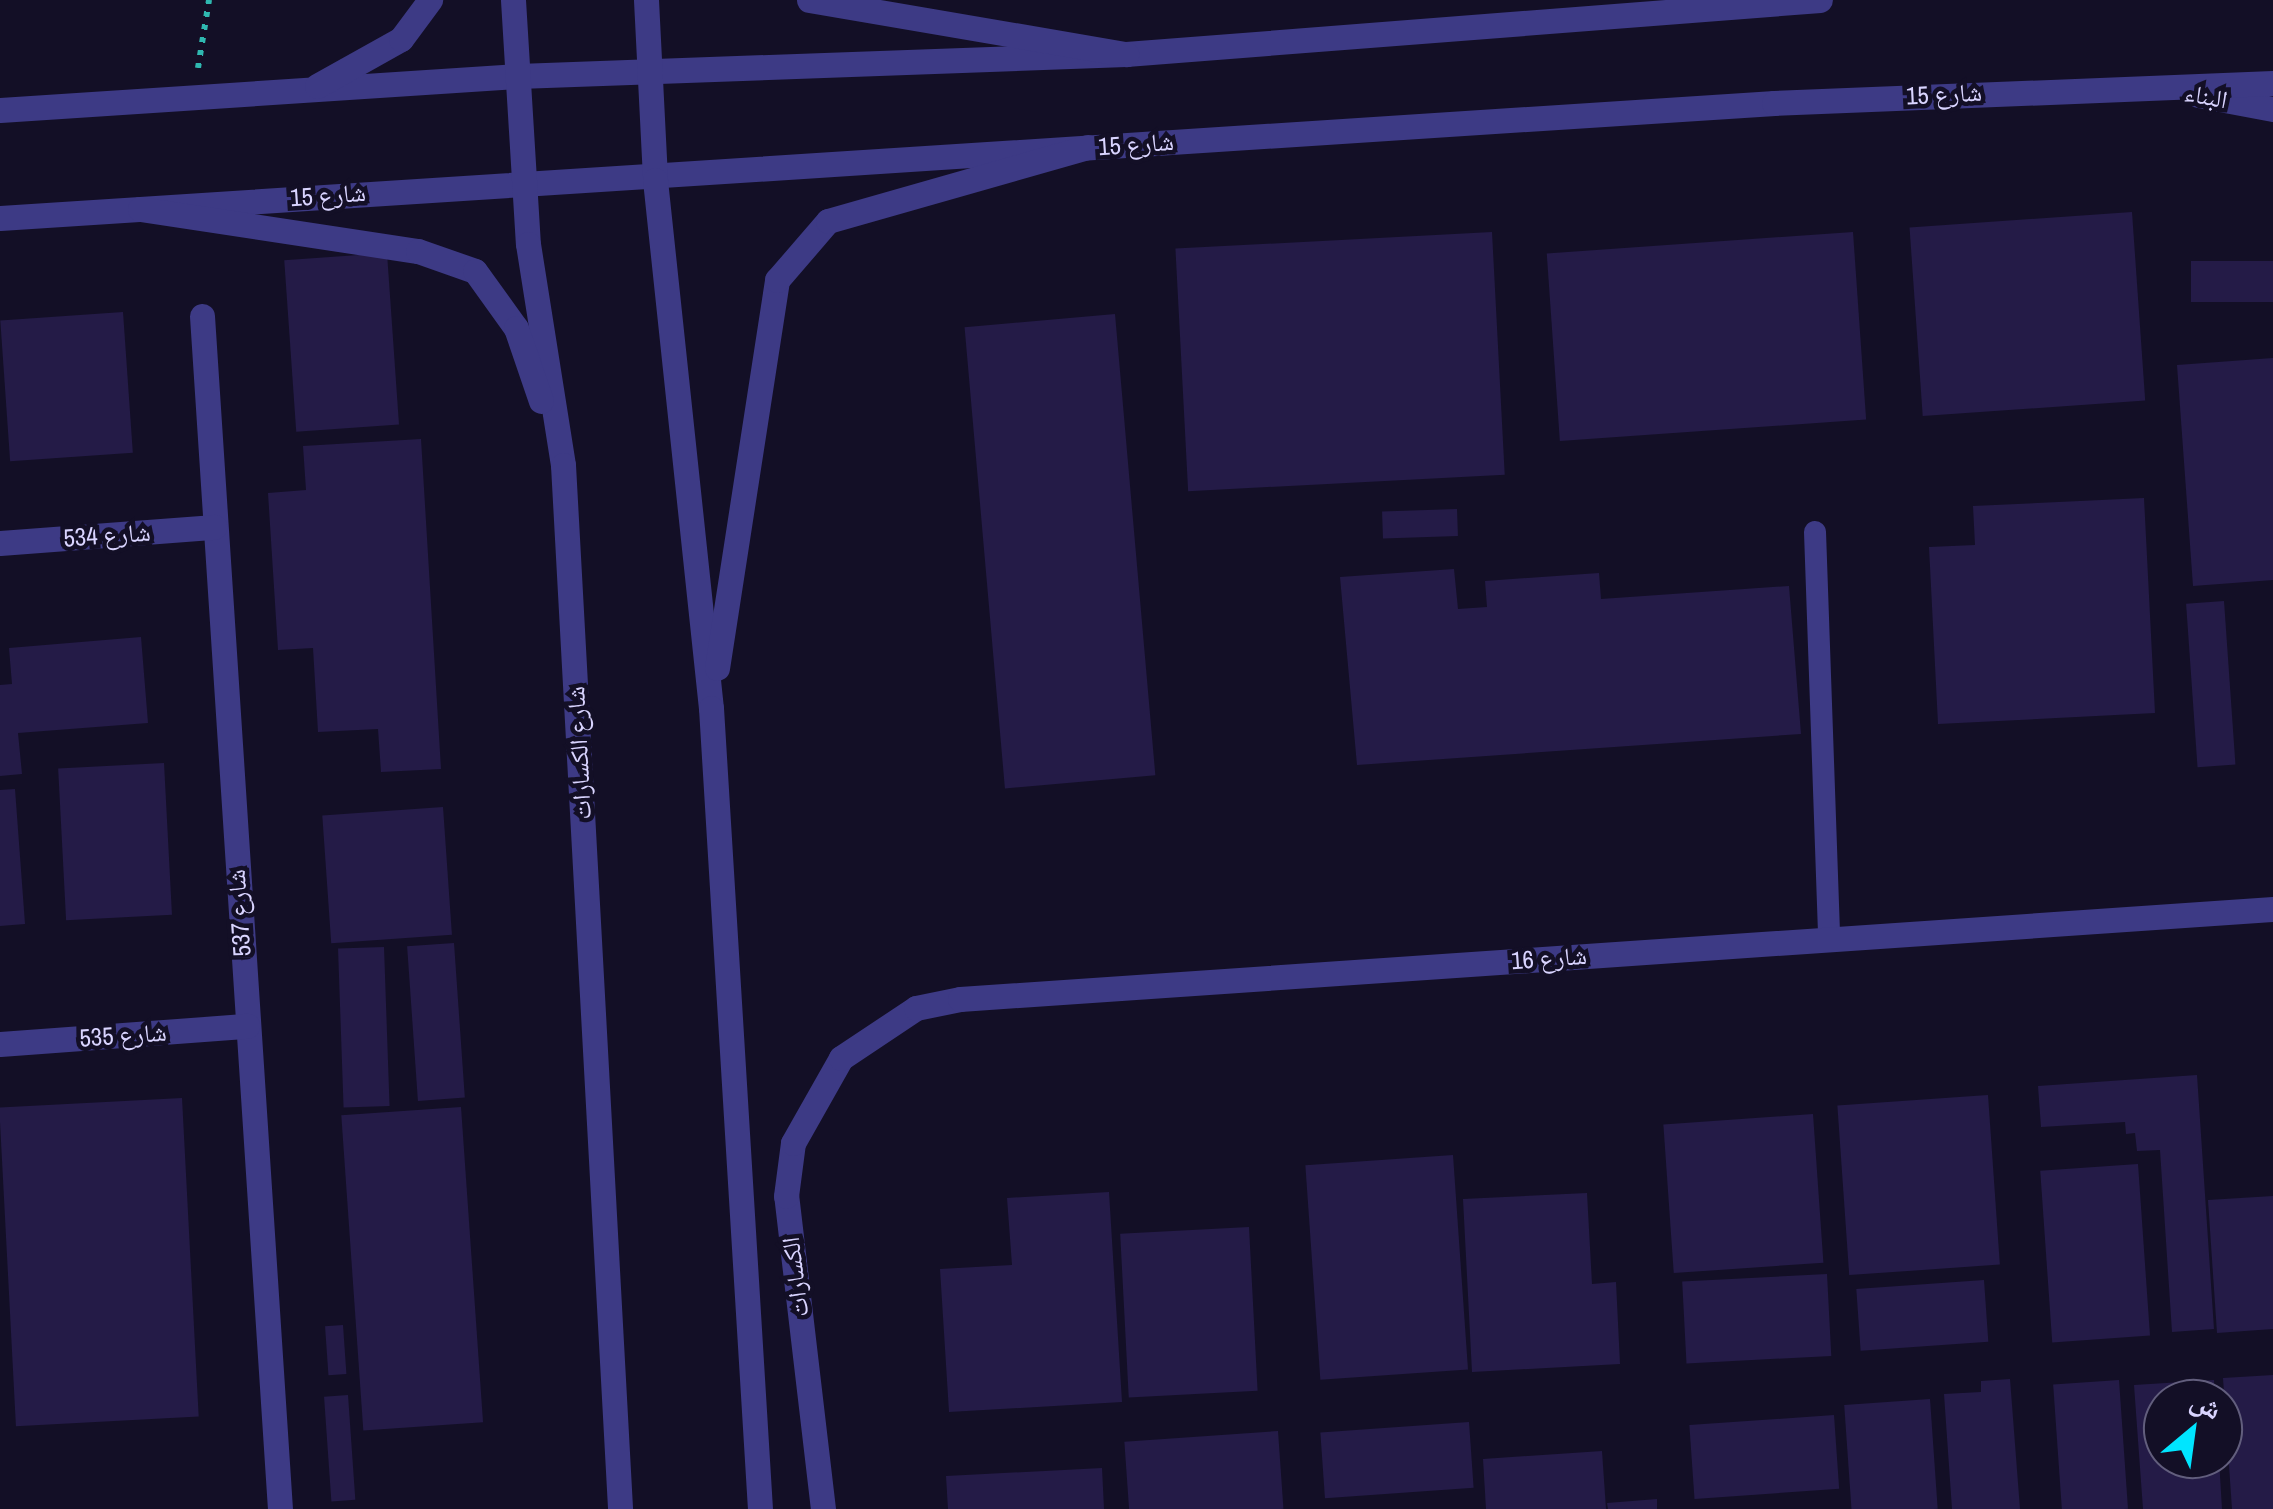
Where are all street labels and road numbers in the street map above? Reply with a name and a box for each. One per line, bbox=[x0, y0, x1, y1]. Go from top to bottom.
street label: شارع 15 bbox=[1905, 77, 1983, 111]
street label: البناء bbox=[2182, 77, 2230, 115]
street label: شارع 15 bbox=[1097, 126, 1175, 162]
street label: شارع 15 bbox=[289, 177, 367, 213]
street label: شارع 534 bbox=[62, 517, 152, 553]
street label: شارع الكسارات bbox=[561, 685, 597, 821]
street label: شارع 537 bbox=[221, 868, 257, 958]
street label: شارع 16 bbox=[1510, 940, 1588, 976]
street label: شارع 535 bbox=[78, 1017, 168, 1053]
street label: الكسارات bbox=[775, 1235, 815, 1319]

